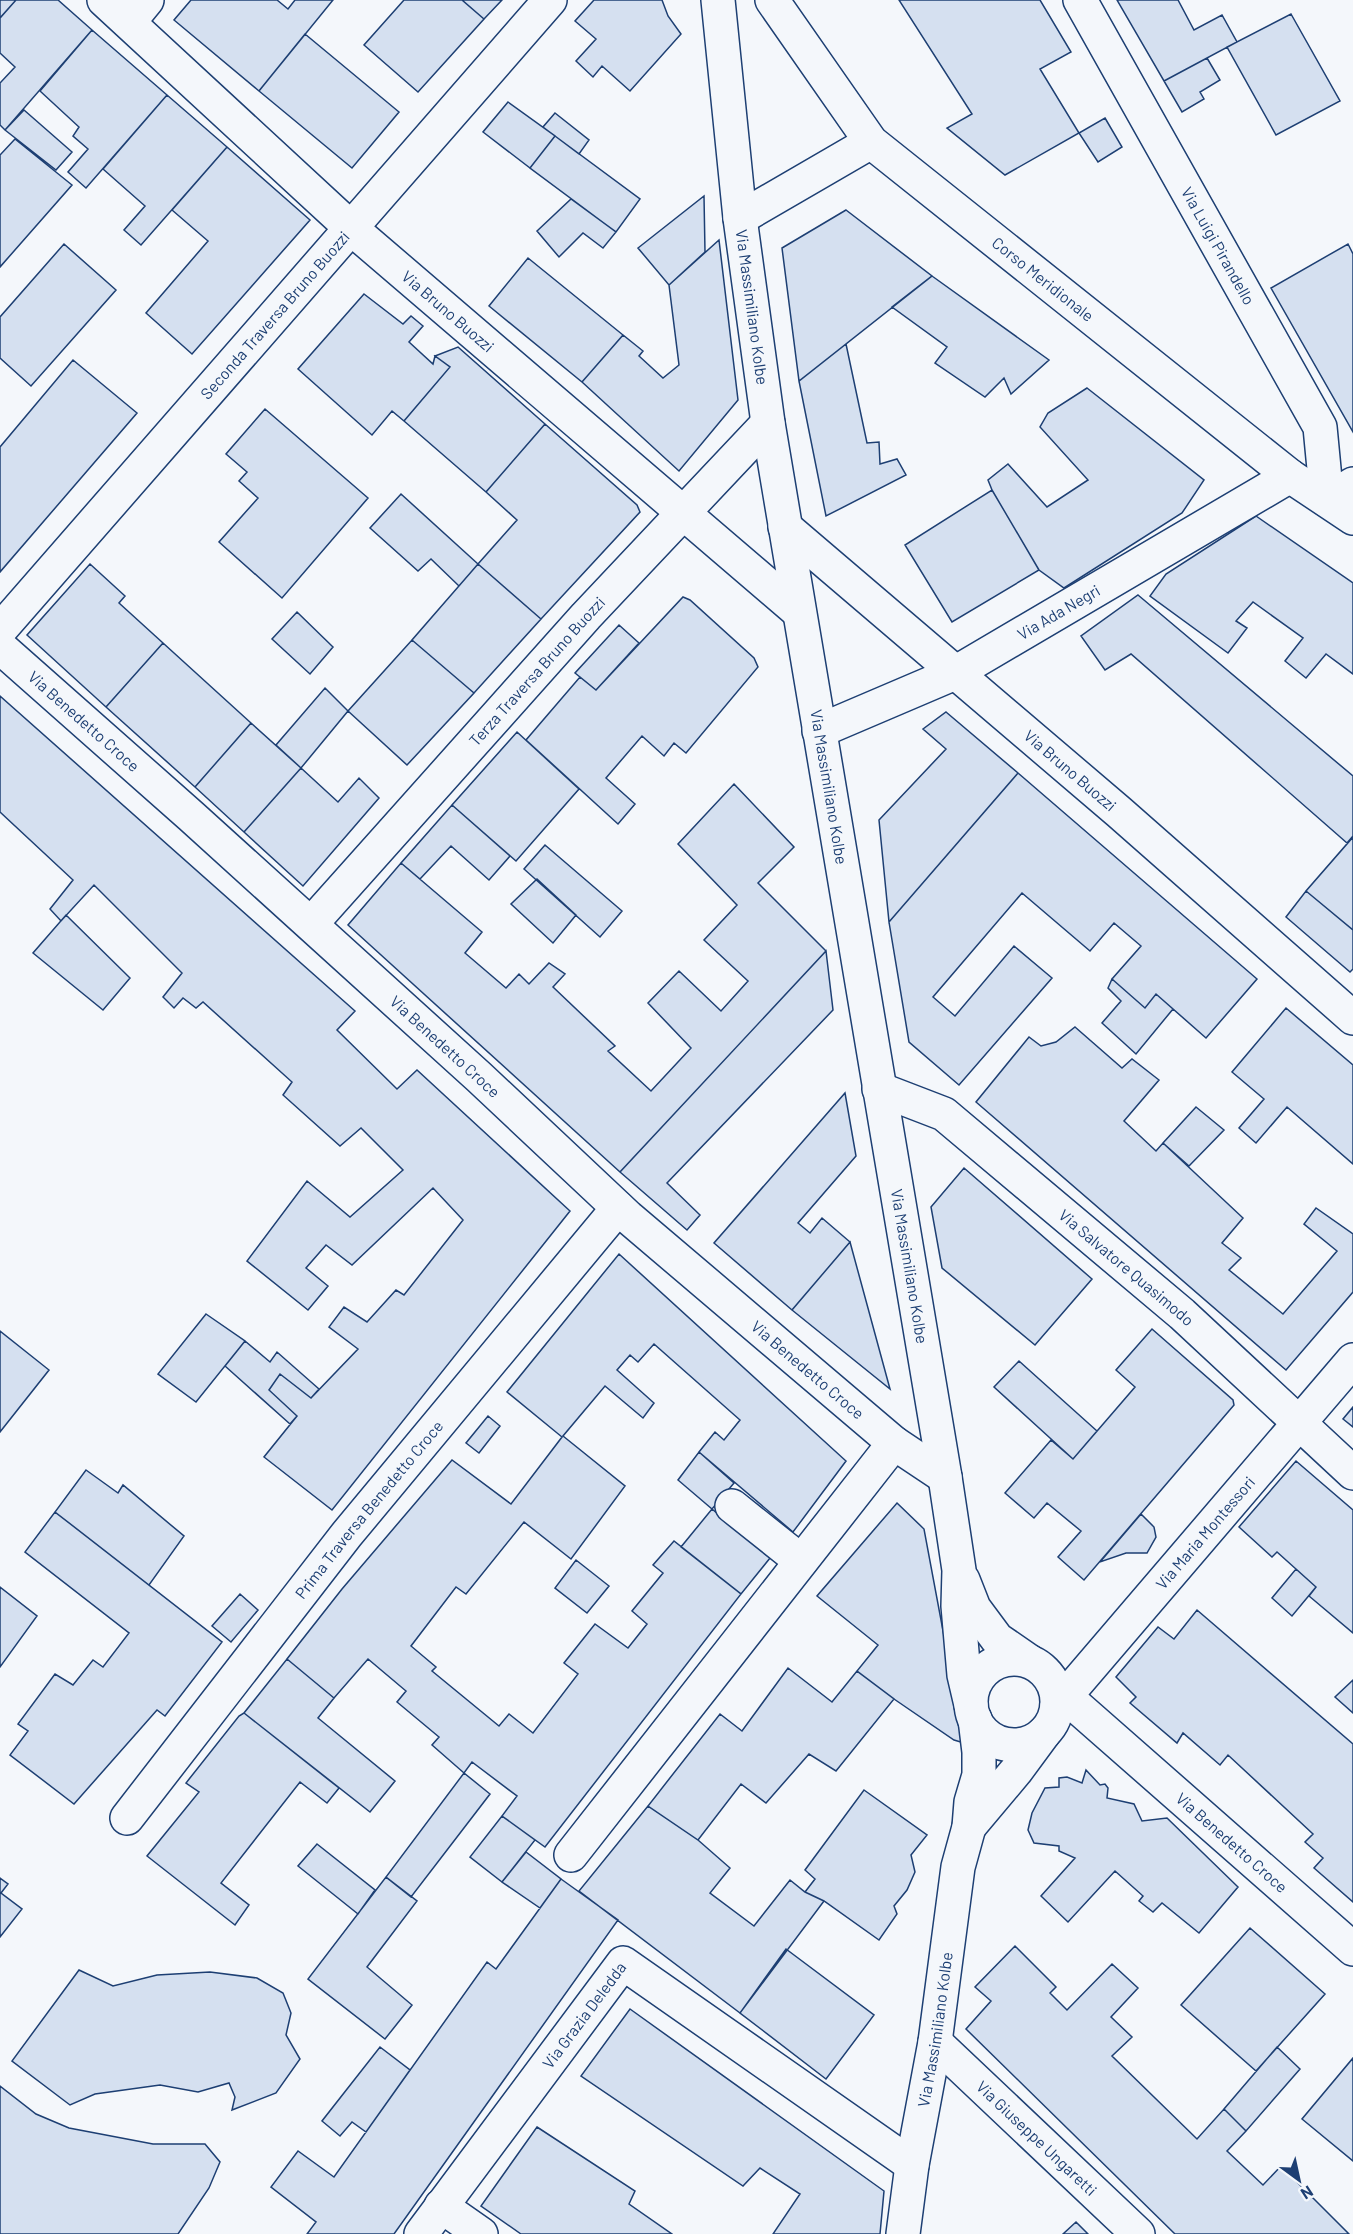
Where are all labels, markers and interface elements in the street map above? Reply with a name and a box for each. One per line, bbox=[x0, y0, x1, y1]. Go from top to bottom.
street label: Via Luigi Pirandello bbox=[1178, 183, 1259, 308]
street label: Seconda Traversa Bruno Buozzi bbox=[196, 227, 353, 403]
street label: Via Massimiliano Kolbe bbox=[733, 228, 773, 386]
street label: Corso Meridionale bbox=[989, 232, 1098, 325]
street label: Via Bruno Buozzi bbox=[398, 266, 498, 356]
street label: Via Ada Negri bbox=[1014, 580, 1103, 643]
street label: Terza Traversa Bruno Buozzi bbox=[465, 592, 608, 750]
street label: Via Benedetto Croce bbox=[25, 667, 144, 775]
street label: Via Massimiliano Kolbe bbox=[807, 708, 852, 866]
street label: Via Bruno Buozzi bbox=[1021, 725, 1121, 815]
street label: Via Benedetto Croce bbox=[386, 991, 504, 1101]
street label: Via Massimiliano Kolbe bbox=[888, 1187, 932, 1345]
street label: Via Salvatore Quasimodo bbox=[1055, 1205, 1198, 1329]
street label: Via Benedetto Croce bbox=[748, 1316, 868, 1423]
street label: Prima Traversa Benedetto Croce bbox=[291, 1416, 446, 1602]
street label: Via Maria Montessori bbox=[1151, 1472, 1258, 1593]
street label: Via Benedetto Croce bbox=[1172, 1788, 1292, 1896]
street label: Via Massimiliano Kolbe bbox=[913, 1951, 956, 2109]
street label: Via Grazia Deledda bbox=[538, 1958, 630, 2072]
street label: Via Giuseppe Ungaretti bbox=[973, 2076, 1101, 2199]
north arrow bbox=[1269, 2150, 1329, 2210]
text: N bbox=[1298, 2182, 1317, 2204]

